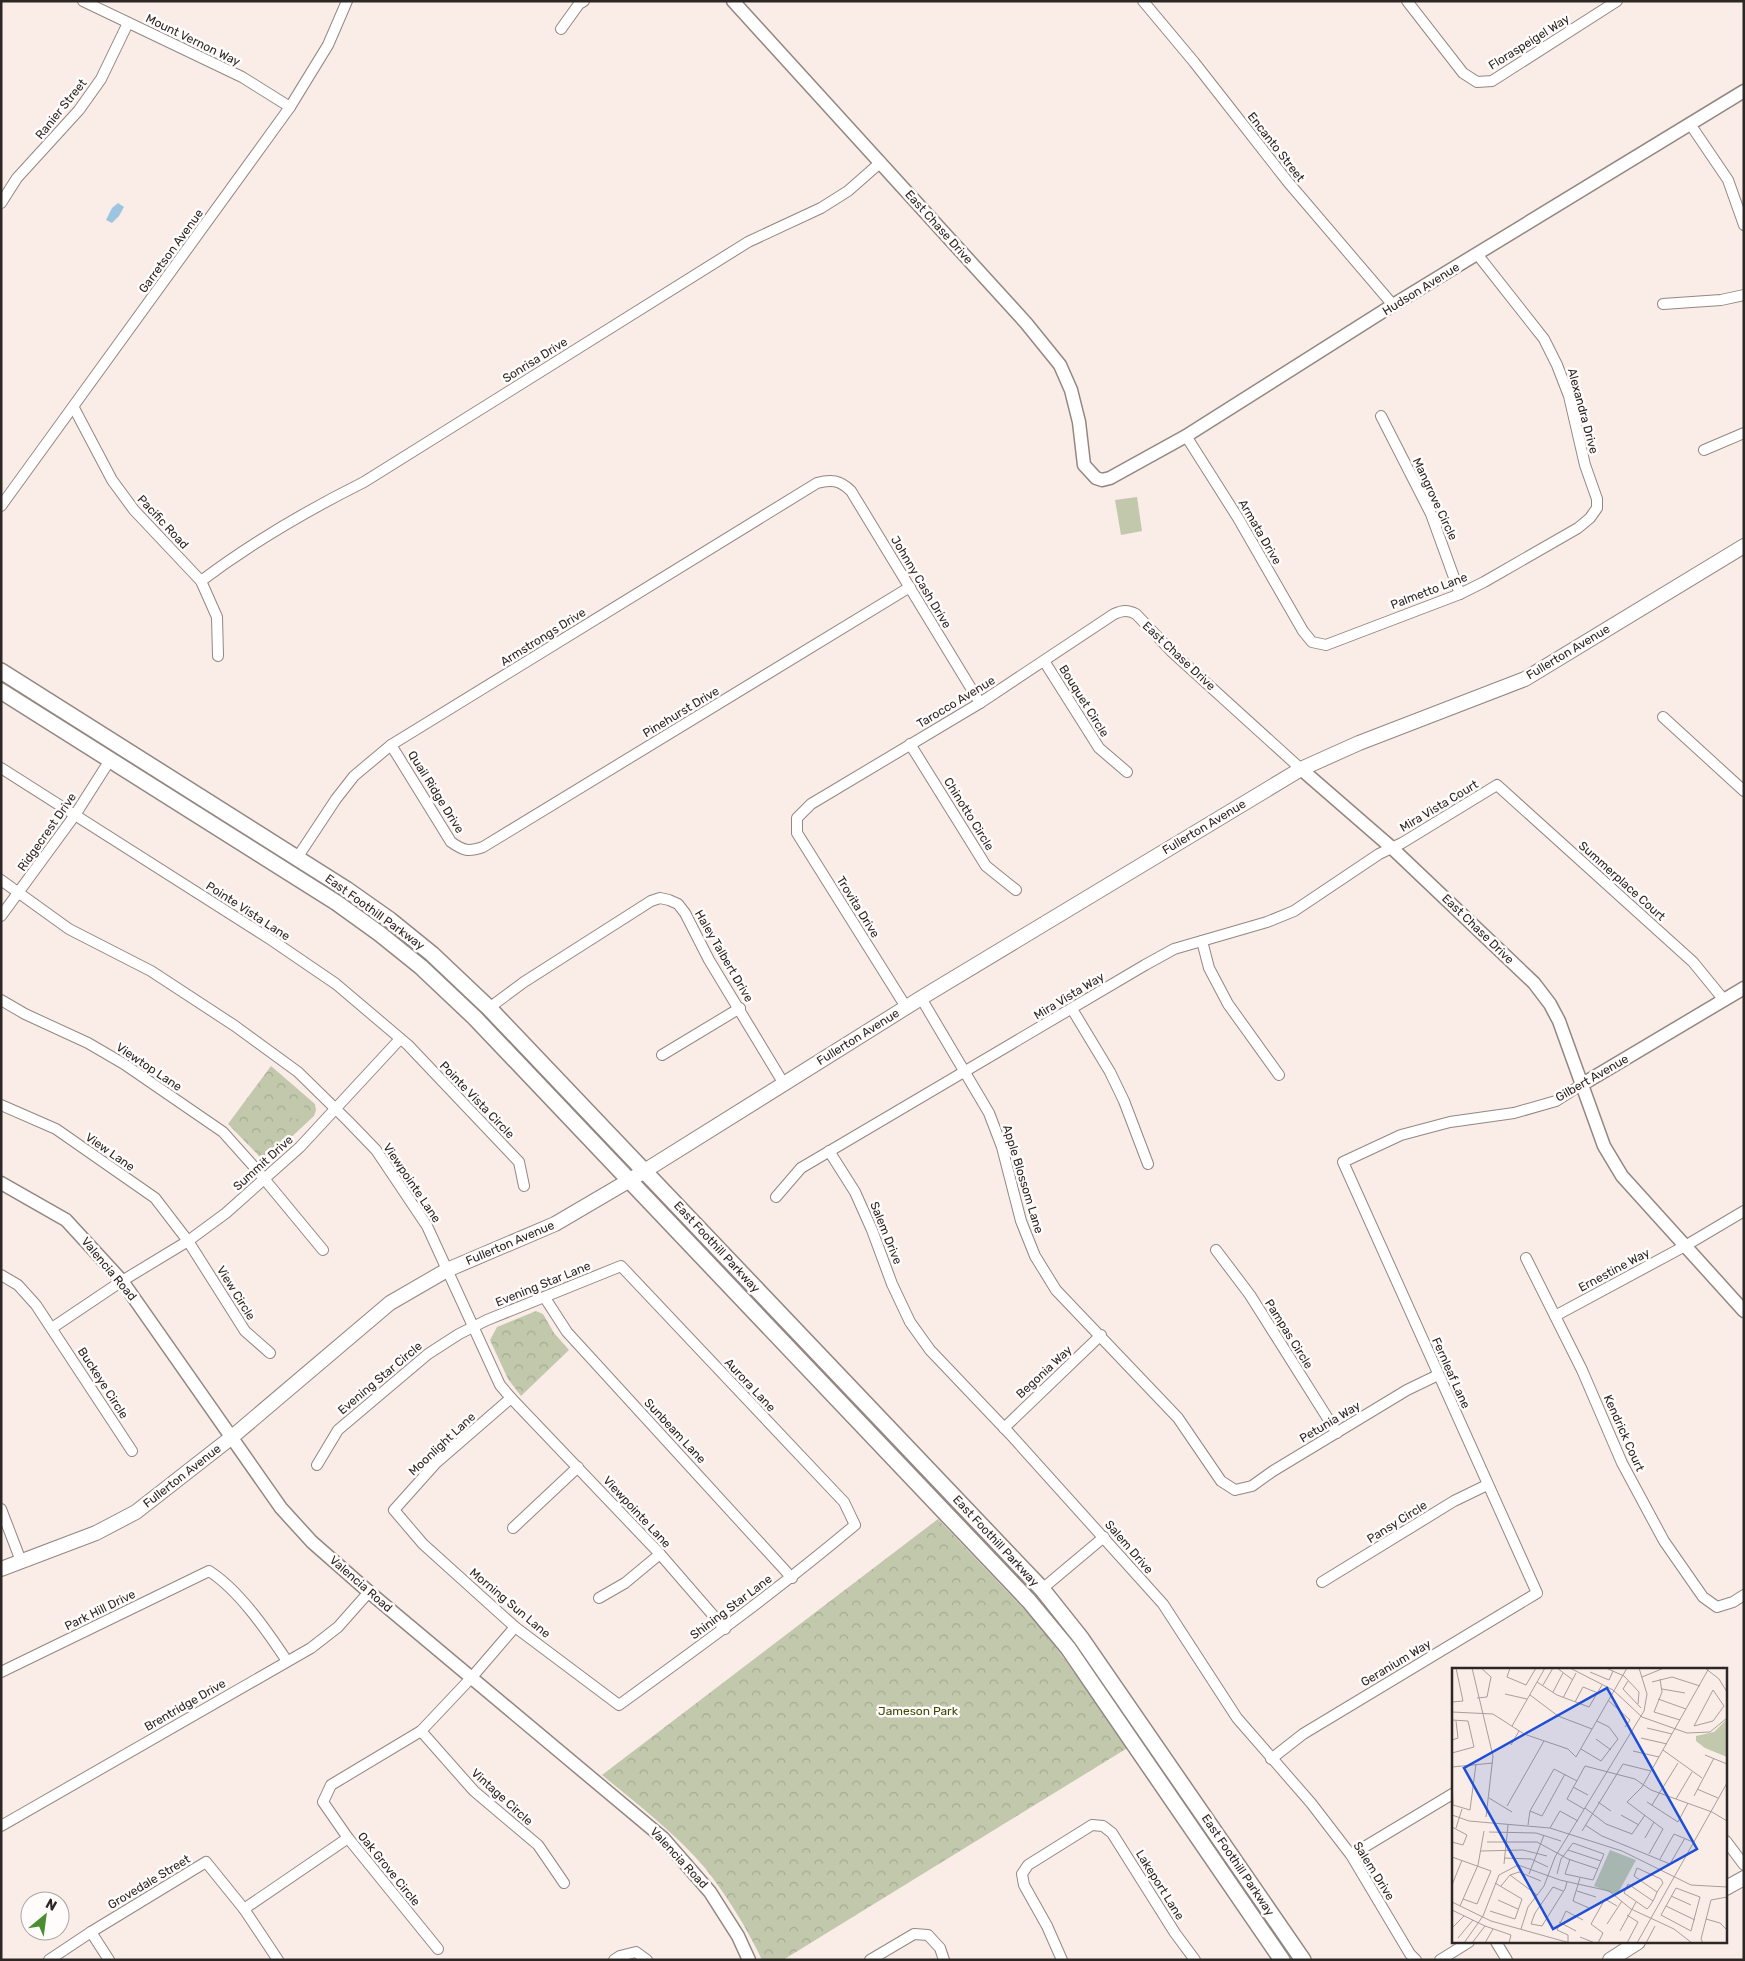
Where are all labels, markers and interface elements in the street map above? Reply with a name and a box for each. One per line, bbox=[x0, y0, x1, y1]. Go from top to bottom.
street label: Mount Vernon Way bbox=[144, 11, 243, 69]
street label: Floraspeigel Way bbox=[1486, 11, 1572, 73]
street label: Ranier Street bbox=[32, 76, 90, 142]
street label: Encanto Street bbox=[1245, 110, 1308, 185]
street label: East Chase Drive bbox=[902, 187, 976, 267]
street label: Garretson Avenue bbox=[136, 206, 206, 296]
street label: Hudson Avenue bbox=[1380, 260, 1462, 318]
street label: Sonrisa Drive bbox=[500, 334, 570, 385]
street label: Alexandra Drive bbox=[1565, 367, 1601, 456]
street label: Mangrove Circle bbox=[1410, 456, 1460, 543]
street label: Pacific Road bbox=[135, 492, 191, 552]
street label: Armata Drive bbox=[1236, 497, 1284, 567]
street label: Johnny Cash Drive bbox=[888, 533, 954, 631]
street label: Palmetto Lane bbox=[1389, 570, 1470, 612]
street label: Armstrongs Drive bbox=[498, 605, 588, 669]
street label: East Chase Drive bbox=[1140, 619, 1218, 693]
street label: Fullerton Avenue bbox=[1524, 621, 1612, 682]
street label: Bouquet Circle bbox=[1056, 662, 1112, 740]
street label: Tarocco Avenue bbox=[914, 673, 998, 731]
street label: Pinehurst Drive bbox=[640, 684, 722, 740]
street label: Quail Ridge Drive bbox=[405, 748, 467, 836]
street label: Chinotto Circle bbox=[941, 775, 997, 853]
street label: Mira Vista Court bbox=[1397, 777, 1481, 835]
street label: Ridgecrest Drive bbox=[15, 790, 79, 874]
street label: Fullerton Avenue bbox=[1160, 796, 1248, 857]
street label: Summerplace Court bbox=[1576, 838, 1668, 924]
street label: East Foothill Parkway bbox=[323, 871, 428, 953]
street label: Trovita Drive bbox=[834, 874, 883, 941]
street label: Pointe Vista Lane bbox=[203, 879, 293, 943]
street label: East Chase Drive bbox=[1439, 891, 1517, 967]
street label: Haley Talbert Drive bbox=[692, 908, 756, 1005]
street label: Mira Vista Way bbox=[1031, 969, 1107, 1022]
street label: Fullerton Avenue bbox=[814, 1006, 902, 1068]
street label: Viewtop Lane bbox=[114, 1040, 185, 1094]
street label: Gilbert Avenue bbox=[1553, 1051, 1631, 1105]
street label: Pointe Vista Circle bbox=[437, 1059, 517, 1142]
street label: Apple Blossom Lane bbox=[1000, 1123, 1046, 1235]
street label: View Lane bbox=[83, 1130, 138, 1174]
street label: Summit Drive bbox=[230, 1132, 296, 1193]
street label: Viewpointe Lane bbox=[380, 1141, 444, 1226]
street label: East Foothill Parkway bbox=[671, 1199, 763, 1296]
street label: Salem Drive bbox=[867, 1200, 905, 1267]
street label: Fullerton Avenue bbox=[464, 1218, 557, 1268]
street label: Valencia Road bbox=[78, 1235, 140, 1303]
street label: Ernestine Way bbox=[1576, 1245, 1652, 1295]
street label: Evening Star Lane bbox=[493, 1258, 593, 1309]
street label: View Circle bbox=[214, 1263, 258, 1323]
street label: Pampas Circle bbox=[1262, 1297, 1316, 1372]
street label: Fernleaf Lane bbox=[1429, 1335, 1473, 1411]
street label: Evening Star Circle bbox=[335, 1339, 425, 1417]
street label: Begonia Way bbox=[1013, 1342, 1075, 1401]
street label: Buckeye Circle bbox=[75, 1345, 131, 1421]
street label: Aurora Lane bbox=[722, 1355, 778, 1415]
street label: Kendrick Court bbox=[1601, 1392, 1647, 1474]
street label: Sunbeam Lane bbox=[641, 1396, 709, 1466]
street label: Petunia Way bbox=[1297, 1398, 1363, 1446]
street label: Moonlight Lane bbox=[406, 1409, 478, 1478]
street label: Fullerton Avenue bbox=[140, 1441, 224, 1511]
street label: Viewpointe Lane bbox=[600, 1473, 674, 1551]
street label: East Foothill Parkway bbox=[950, 1493, 1042, 1590]
street label: Pansy Circle bbox=[1364, 1498, 1430, 1546]
street label: Salem Drive bbox=[1102, 1517, 1156, 1577]
street label: Valencia Road bbox=[327, 1553, 395, 1615]
street label: Morning Sun Lane bbox=[467, 1565, 553, 1641]
street label: Shining Star Lane bbox=[687, 1572, 775, 1642]
street label: Park Hill Drive bbox=[62, 1587, 138, 1633]
street label: Geranium Way bbox=[1358, 1636, 1434, 1689]
inset map bbox=[1452, 1668, 1728, 1944]
street label: Brentridge Drive bbox=[142, 1676, 228, 1734]
park label: Jameson Park bbox=[878, 1704, 959, 1718]
street label: Vintage Circle bbox=[468, 1766, 536, 1828]
street label: East Foothill Parkway bbox=[1199, 1812, 1277, 1919]
street label: Valencia Road bbox=[647, 1825, 711, 1891]
street label: Oak Grove Circle bbox=[355, 1829, 423, 1909]
street label: Salem Drive bbox=[1351, 1839, 1398, 1903]
street label: Lakeport Lane bbox=[1133, 1848, 1187, 1923]
street label: Grovedale Street bbox=[105, 1852, 193, 1912]
north arrow bbox=[20, 1891, 70, 1941]
text: N bbox=[43, 1895, 60, 1915]

